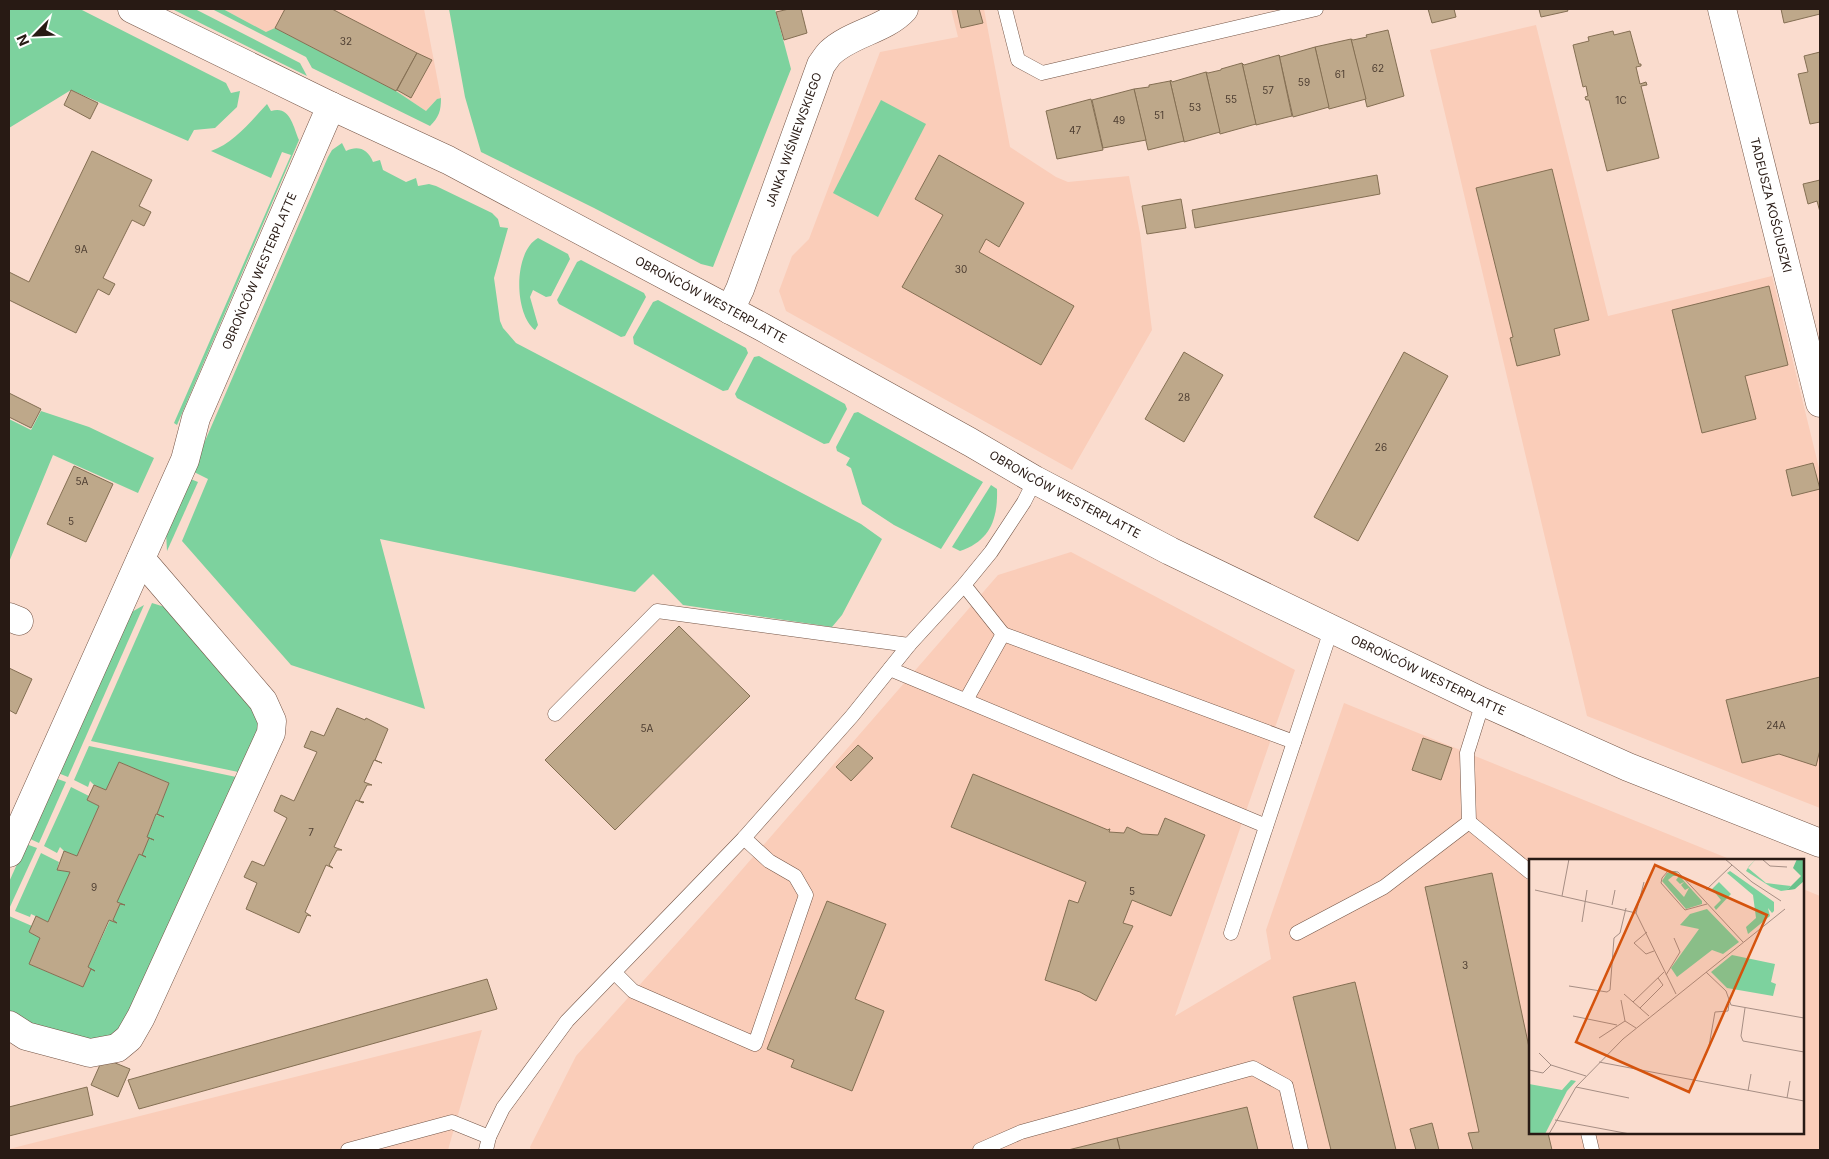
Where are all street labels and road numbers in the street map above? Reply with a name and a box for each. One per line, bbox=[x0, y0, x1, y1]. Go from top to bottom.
street label: JANKA WIŚNIEWSKIEGO bbox=[762, 70, 825, 209]
street label: TADEUSZA KOŚCIUSZKI bbox=[1747, 136, 1795, 274]
street label: OBROŃCÓW WESTERPLATTE bbox=[218, 190, 300, 352]
street label: OBROŃCÓW WESTERPLATTE bbox=[633, 253, 790, 346]
street label: OBROŃCÓW WESTERPLATTE bbox=[987, 447, 1143, 541]
street label: OBROŃCÓW WESTERPLATTE bbox=[1349, 631, 1508, 718]

